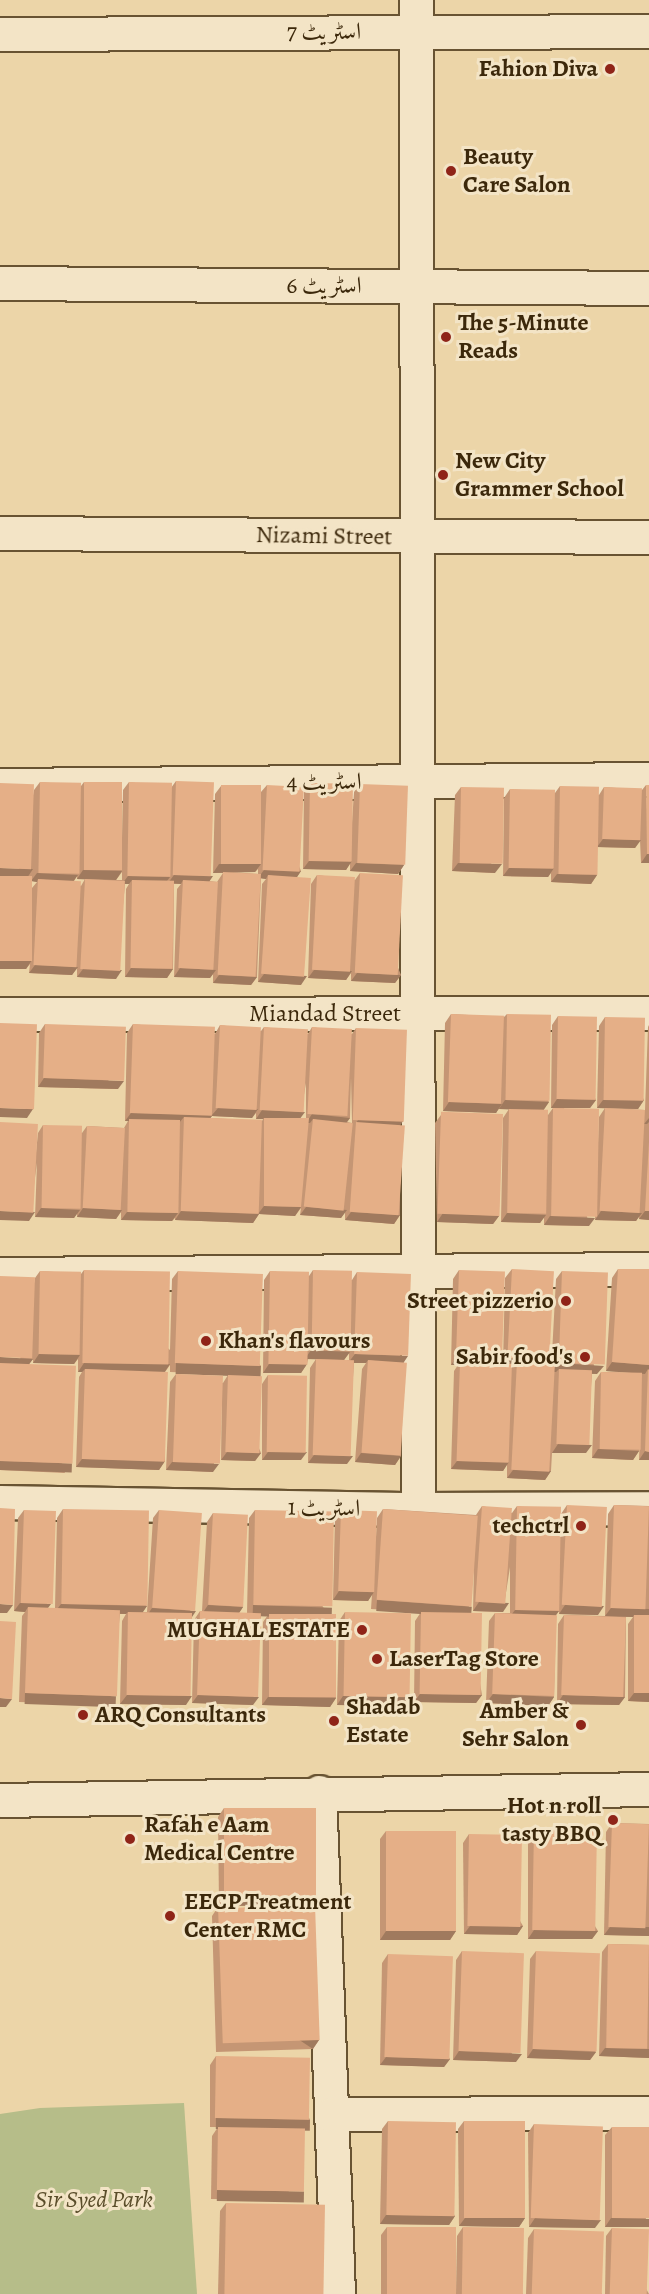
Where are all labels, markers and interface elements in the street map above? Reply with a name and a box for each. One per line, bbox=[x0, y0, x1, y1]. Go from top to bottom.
street label: اسٹریٹ 7 bbox=[287, 18, 361, 46]
place label: Fahion Diva bbox=[479, 55, 598, 83]
marker: Fahion Diva bbox=[603, 62, 617, 76]
place label: Beauty Care Salon bbox=[463, 143, 571, 199]
marker: Beauty Care Salon bbox=[444, 164, 458, 178]
street label: اسٹریٹ 6 bbox=[286, 272, 362, 300]
place label: The 5-Minute Reads bbox=[458, 309, 589, 365]
marker: The 5-Minute Reads bbox=[439, 330, 453, 344]
place label: New City Grammer School bbox=[455, 447, 624, 503]
marker: New City Grammer School bbox=[436, 468, 450, 482]
street label: Nizami Street bbox=[256, 520, 392, 552]
street label: اسٹریٹ 4 bbox=[286, 768, 362, 796]
street label: Miandad Street bbox=[249, 1000, 401, 1028]
place label: Street pizzerio bbox=[407, 1287, 554, 1315]
marker: Street pizzerio bbox=[559, 1294, 573, 1308]
place label: Khan's flavours bbox=[218, 1327, 370, 1355]
marker: Khan's flavours bbox=[199, 1334, 213, 1348]
place label: Sabir food's bbox=[456, 1343, 573, 1371]
marker: Sabir food's bbox=[578, 1350, 592, 1364]
street label: اسٹریٹ 1 bbox=[287, 1493, 361, 1523]
place label: techctrl bbox=[492, 1512, 569, 1540]
marker: techctrl bbox=[574, 1519, 588, 1533]
place label: MUGHAL ESTATE bbox=[167, 1616, 350, 1644]
marker: MUGHAL ESTATE bbox=[355, 1623, 369, 1637]
place label: LaserTag Store bbox=[389, 1645, 539, 1673]
marker: LaserTag Store bbox=[370, 1652, 384, 1666]
place label: Shadab Estate bbox=[346, 1693, 420, 1749]
place label: Amber & Sehr Salon bbox=[462, 1697, 569, 1753]
place label: ARQ Consultants bbox=[95, 1701, 266, 1729]
marker: ARQ Consultants bbox=[76, 1708, 90, 1722]
marker: Shadab Estate bbox=[327, 1714, 341, 1728]
marker: Amber & Sehr Salon bbox=[574, 1718, 588, 1732]
place label: Hot n roll tasty BBQ bbox=[502, 1792, 601, 1848]
place label: Rafah e Aam Medical Centre bbox=[144, 1811, 295, 1867]
marker: Hot n roll tasty BBQ bbox=[606, 1813, 620, 1827]
marker: Rafah e Aam Medical Centre bbox=[121, 1830, 139, 1848]
place label: EECP Treatment Center RMC bbox=[184, 1888, 351, 1944]
marker: EECP Treatment Center RMC bbox=[161, 1907, 179, 1925]
park label: Sir Syed Park bbox=[35, 2186, 153, 2214]

